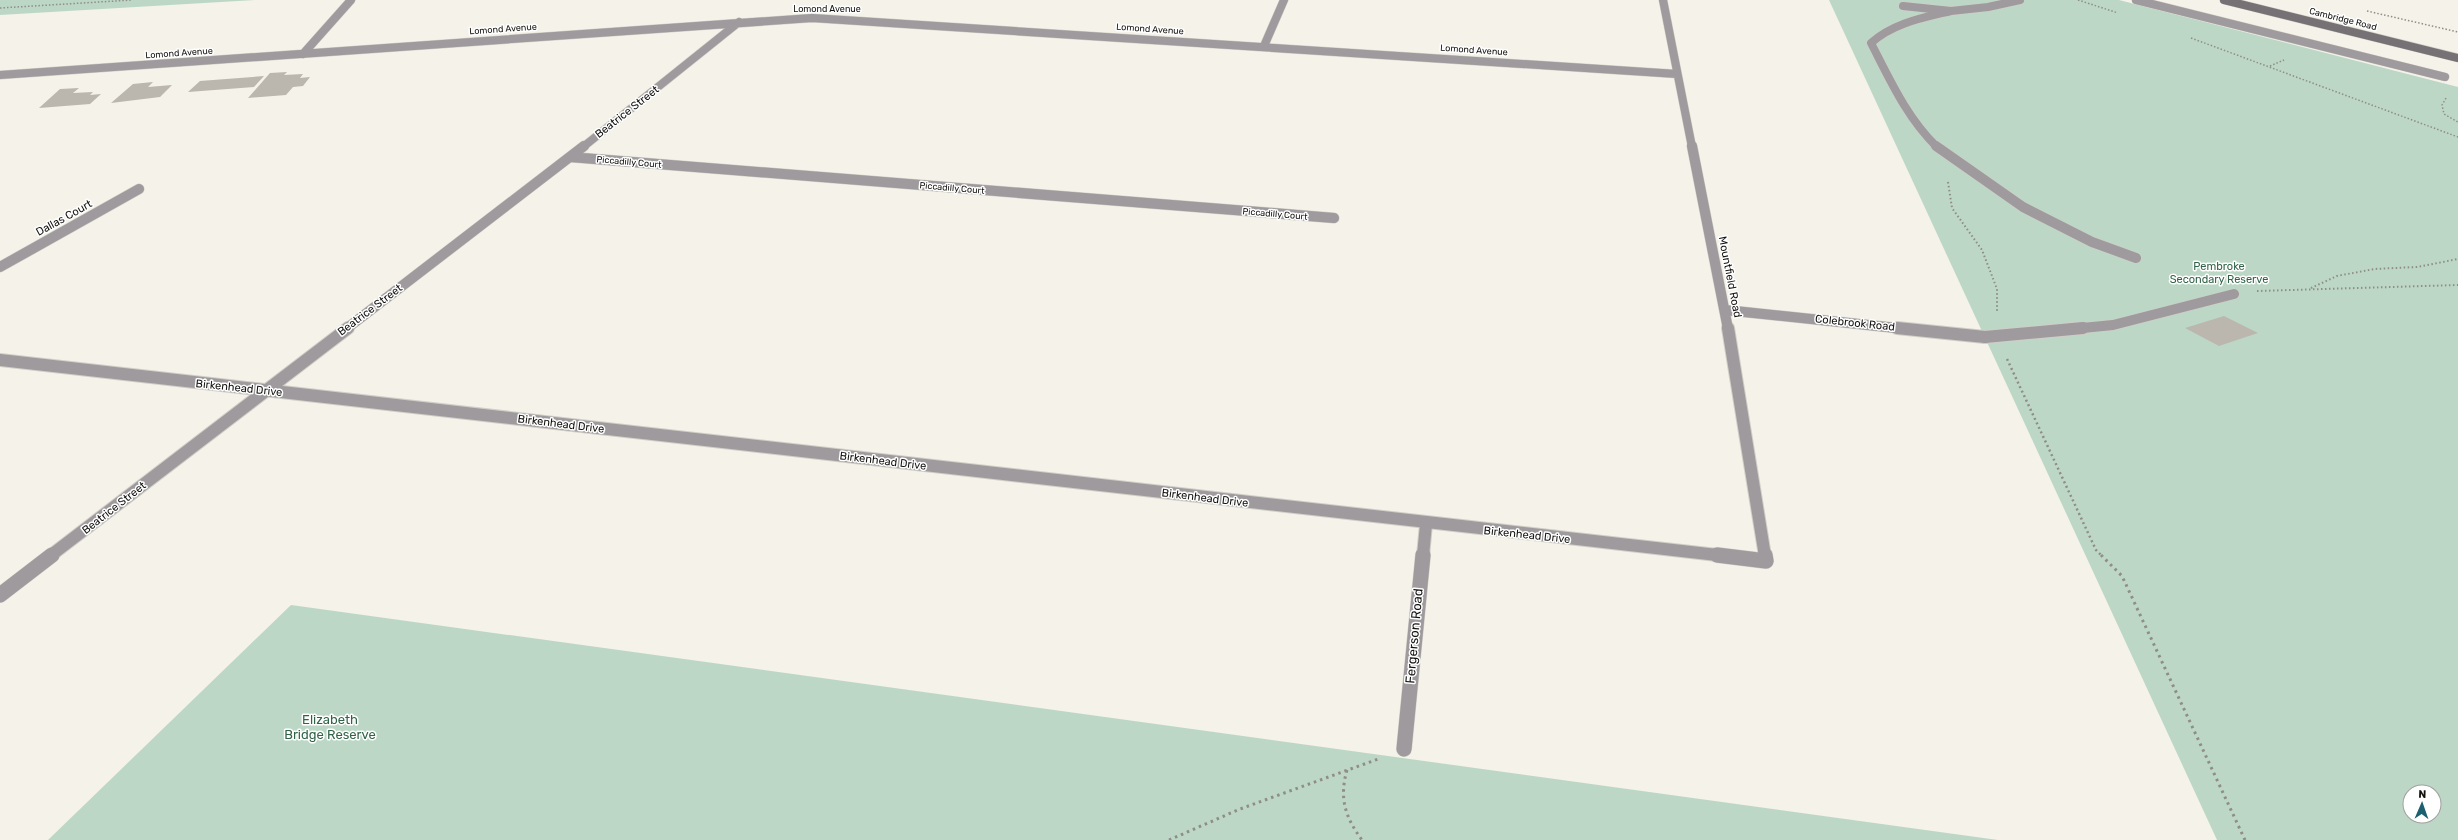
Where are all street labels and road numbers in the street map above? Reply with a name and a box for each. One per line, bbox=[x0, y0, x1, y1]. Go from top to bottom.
street label: Lomond Avenue bbox=[793, 4, 861, 14]
street label: Cambridge Road bbox=[2308, 6, 2378, 32]
street label: Lomond Avenue bbox=[469, 22, 537, 36]
street label: Lomond Avenue bbox=[1116, 22, 1184, 36]
street label: Lomond Avenue bbox=[1440, 43, 1508, 57]
street label: Lomond Avenue bbox=[145, 46, 213, 60]
street label: Beatrice Street bbox=[592, 83, 662, 141]
street label: Piccadilly Court bbox=[596, 154, 662, 170]
street label: Piccadilly Court bbox=[919, 180, 985, 196]
street label: Dallas Court bbox=[34, 197, 95, 239]
street label: Piccadilly Court bbox=[1242, 206, 1308, 222]
street label: Mountfield Road bbox=[1716, 235, 1744, 319]
street label: Beatrice Street bbox=[335, 281, 405, 338]
street label: Colebrook Road bbox=[1815, 312, 1895, 334]
street label: Birkenhead Drive bbox=[195, 377, 283, 399]
street label: Birkenhead Drive bbox=[517, 412, 605, 436]
street label: Birkenhead Drive bbox=[839, 449, 927, 473]
street label: Beatrice Street bbox=[79, 479, 149, 537]
street label: Birkenhead Drive bbox=[1161, 486, 1249, 510]
street label: Birkenhead Drive bbox=[1483, 524, 1571, 546]
street label: Fergerson Road bbox=[1402, 588, 1427, 684]

